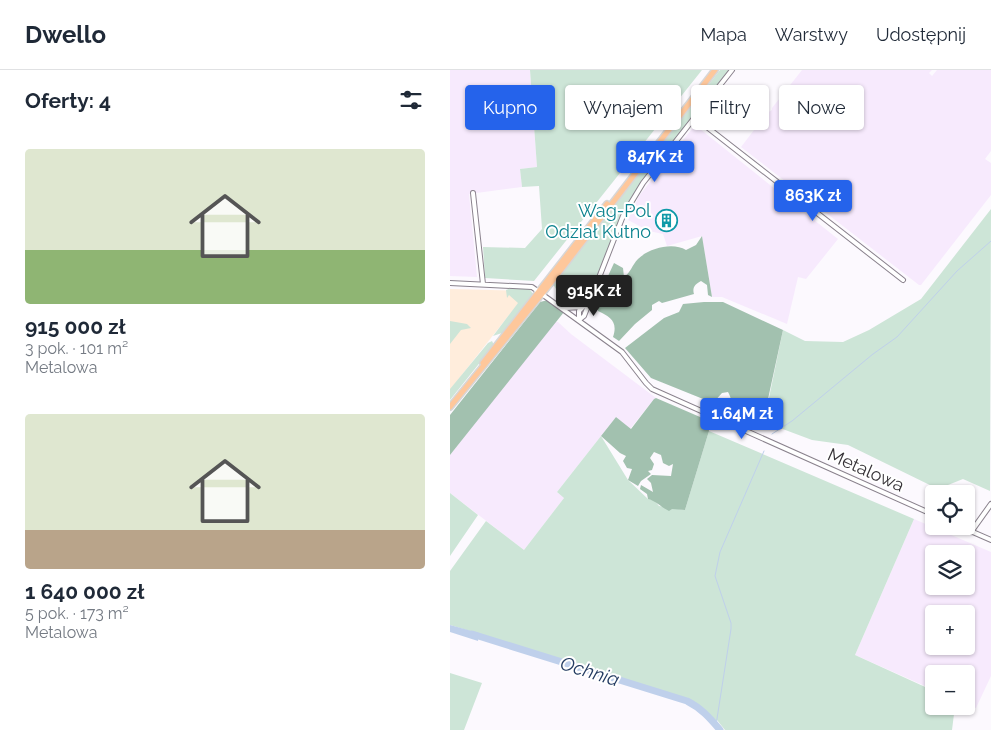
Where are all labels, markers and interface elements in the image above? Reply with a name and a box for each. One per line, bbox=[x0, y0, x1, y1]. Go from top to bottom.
text: Dwello bbox=[25, 20, 106, 49]
text: Mapa bbox=[700, 24, 747, 45]
text: Warstwy bbox=[775, 24, 848, 45]
text: Udostępnij bbox=[876, 24, 966, 45]
chip: Kupno bbox=[465, 85, 555, 130]
chip: Wynajem bbox=[565, 85, 681, 130]
chip: Filtry bbox=[691, 85, 769, 130]
chip: Nowe bbox=[779, 85, 864, 130]
icon: filters bbox=[397, 86, 425, 114]
text: Oferty: 4 bbox=[25, 88, 111, 113]
pin: 847K zł bbox=[609, 140, 701, 183]
text: 847K zł bbox=[627, 147, 683, 166]
pin: 863K zł bbox=[767, 180, 859, 222]
icon: home bbox=[180, 181, 270, 271]
text: 863K zł bbox=[785, 186, 841, 205]
place label: Wag-Pol Odział Kutno bbox=[545, 200, 651, 242]
building icon: Wag-Pol Odział Kutno bbox=[655, 209, 679, 233]
pin: 915K zł bbox=[548, 274, 640, 317]
text: 915K zł bbox=[567, 281, 621, 300]
text: 915 000 zł bbox=[25, 314, 126, 339]
text: 3 pok. · 101 m² bbox=[25, 339, 128, 358]
text: Metalowa bbox=[25, 358, 97, 377]
pin: 1.64M zł bbox=[690, 398, 794, 440]
text: 1.64M zł bbox=[711, 404, 773, 423]
street label: Metalowa bbox=[825, 443, 908, 496]
icon: home bbox=[180, 446, 270, 536]
map controls bbox=[925, 485, 975, 715]
button: locate bbox=[925, 485, 975, 535]
button: layers bbox=[925, 545, 975, 595]
text: 1 640 000 zł bbox=[25, 579, 144, 604]
text: 5 pok. · 173 m² bbox=[25, 604, 129, 623]
button: + bbox=[925, 605, 975, 655]
text: Metalowa bbox=[25, 623, 97, 642]
water label: Ochnia bbox=[558, 652, 622, 690]
button: − bbox=[925, 665, 975, 715]

